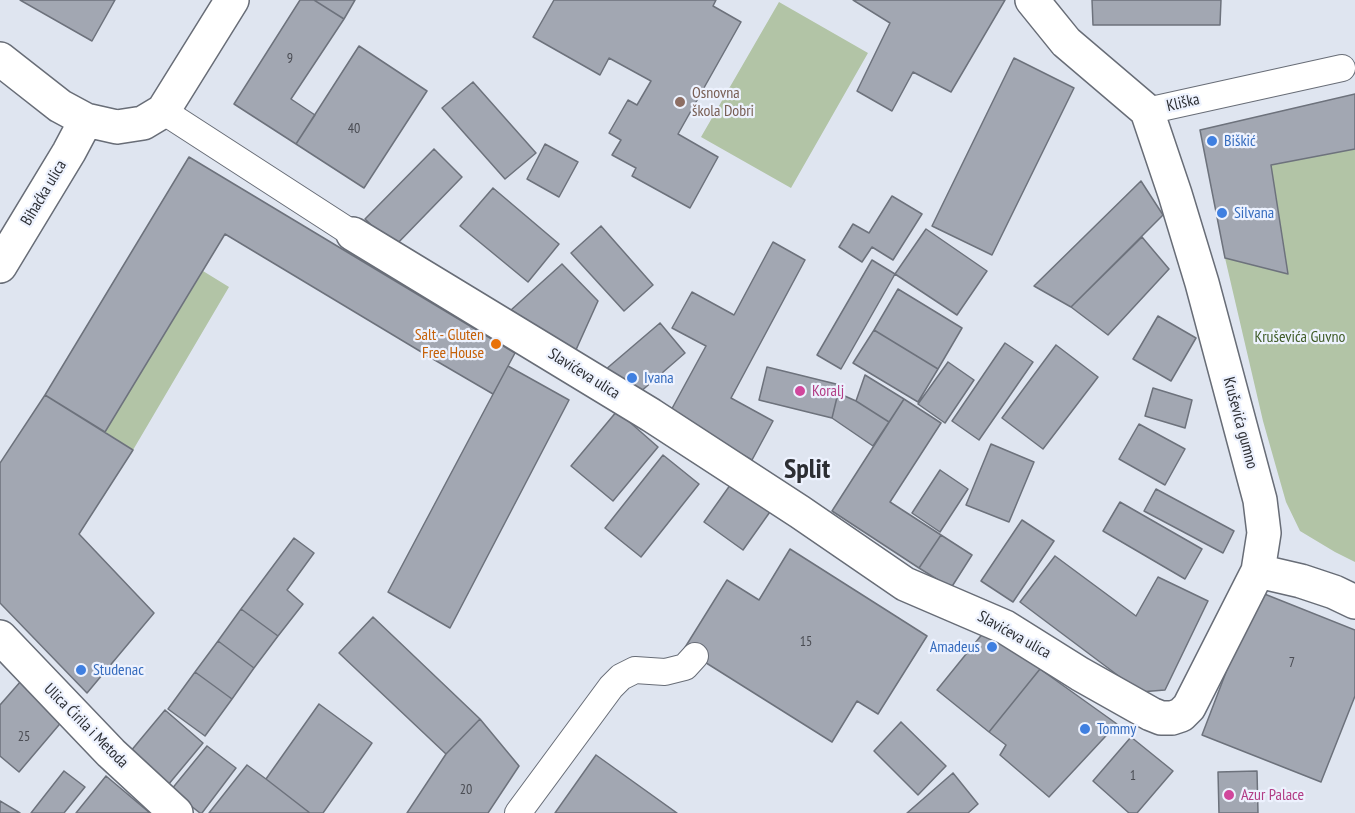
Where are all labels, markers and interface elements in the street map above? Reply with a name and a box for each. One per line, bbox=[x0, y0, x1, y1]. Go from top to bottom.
house number: 9 bbox=[287, 51, 293, 67]
place label: Osnovna škola Dobri bbox=[692, 83, 754, 121]
street label: Kliška bbox=[1165, 90, 1201, 116]
marker: Osnovna škola Dobri bbox=[673, 95, 687, 109]
house number: 40 bbox=[348, 121, 360, 137]
place label: Biškić bbox=[1224, 131, 1256, 151]
marker: Biškić bbox=[1205, 134, 1219, 148]
street label: Bihaćka ulica bbox=[17, 157, 71, 229]
place label: Silvana bbox=[1234, 203, 1274, 223]
marker: Silvana bbox=[1215, 206, 1229, 220]
place label: Salt - Gluten Free House bbox=[415, 325, 484, 363]
park label: Kruševića Guvno bbox=[1255, 327, 1345, 347]
marker: Salt - Gluten Free House bbox=[489, 337, 503, 351]
street label: Slavićeva ulica bbox=[545, 344, 623, 404]
place label: Ivana bbox=[644, 368, 674, 388]
marker: Ivana bbox=[625, 371, 639, 385]
street label: Kruševića gumno bbox=[1219, 375, 1261, 471]
place label: Koralj bbox=[812, 381, 844, 401]
marker: Koralj bbox=[793, 384, 807, 398]
district label: Split bbox=[784, 453, 830, 487]
street label: Slavićeva ulica bbox=[974, 607, 1054, 663]
house number: 15 bbox=[800, 634, 812, 650]
place label: Amadeus bbox=[930, 637, 980, 657]
marker: Amadeus bbox=[985, 640, 999, 654]
house number: 7 bbox=[1289, 655, 1295, 671]
place label: Studenac bbox=[93, 660, 144, 680]
marker: Studenac bbox=[74, 663, 88, 677]
street label: Ulica Ćirila i Metoda bbox=[40, 680, 132, 772]
place label: Tommy bbox=[1097, 719, 1136, 739]
marker: Tommy bbox=[1078, 722, 1092, 736]
house number: 25 bbox=[18, 729, 30, 745]
house number: 1 bbox=[1130, 768, 1136, 784]
house number: 20 bbox=[460, 782, 472, 798]
place label: Azur Palace bbox=[1241, 785, 1304, 805]
marker: Azur Palace bbox=[1222, 788, 1236, 802]

